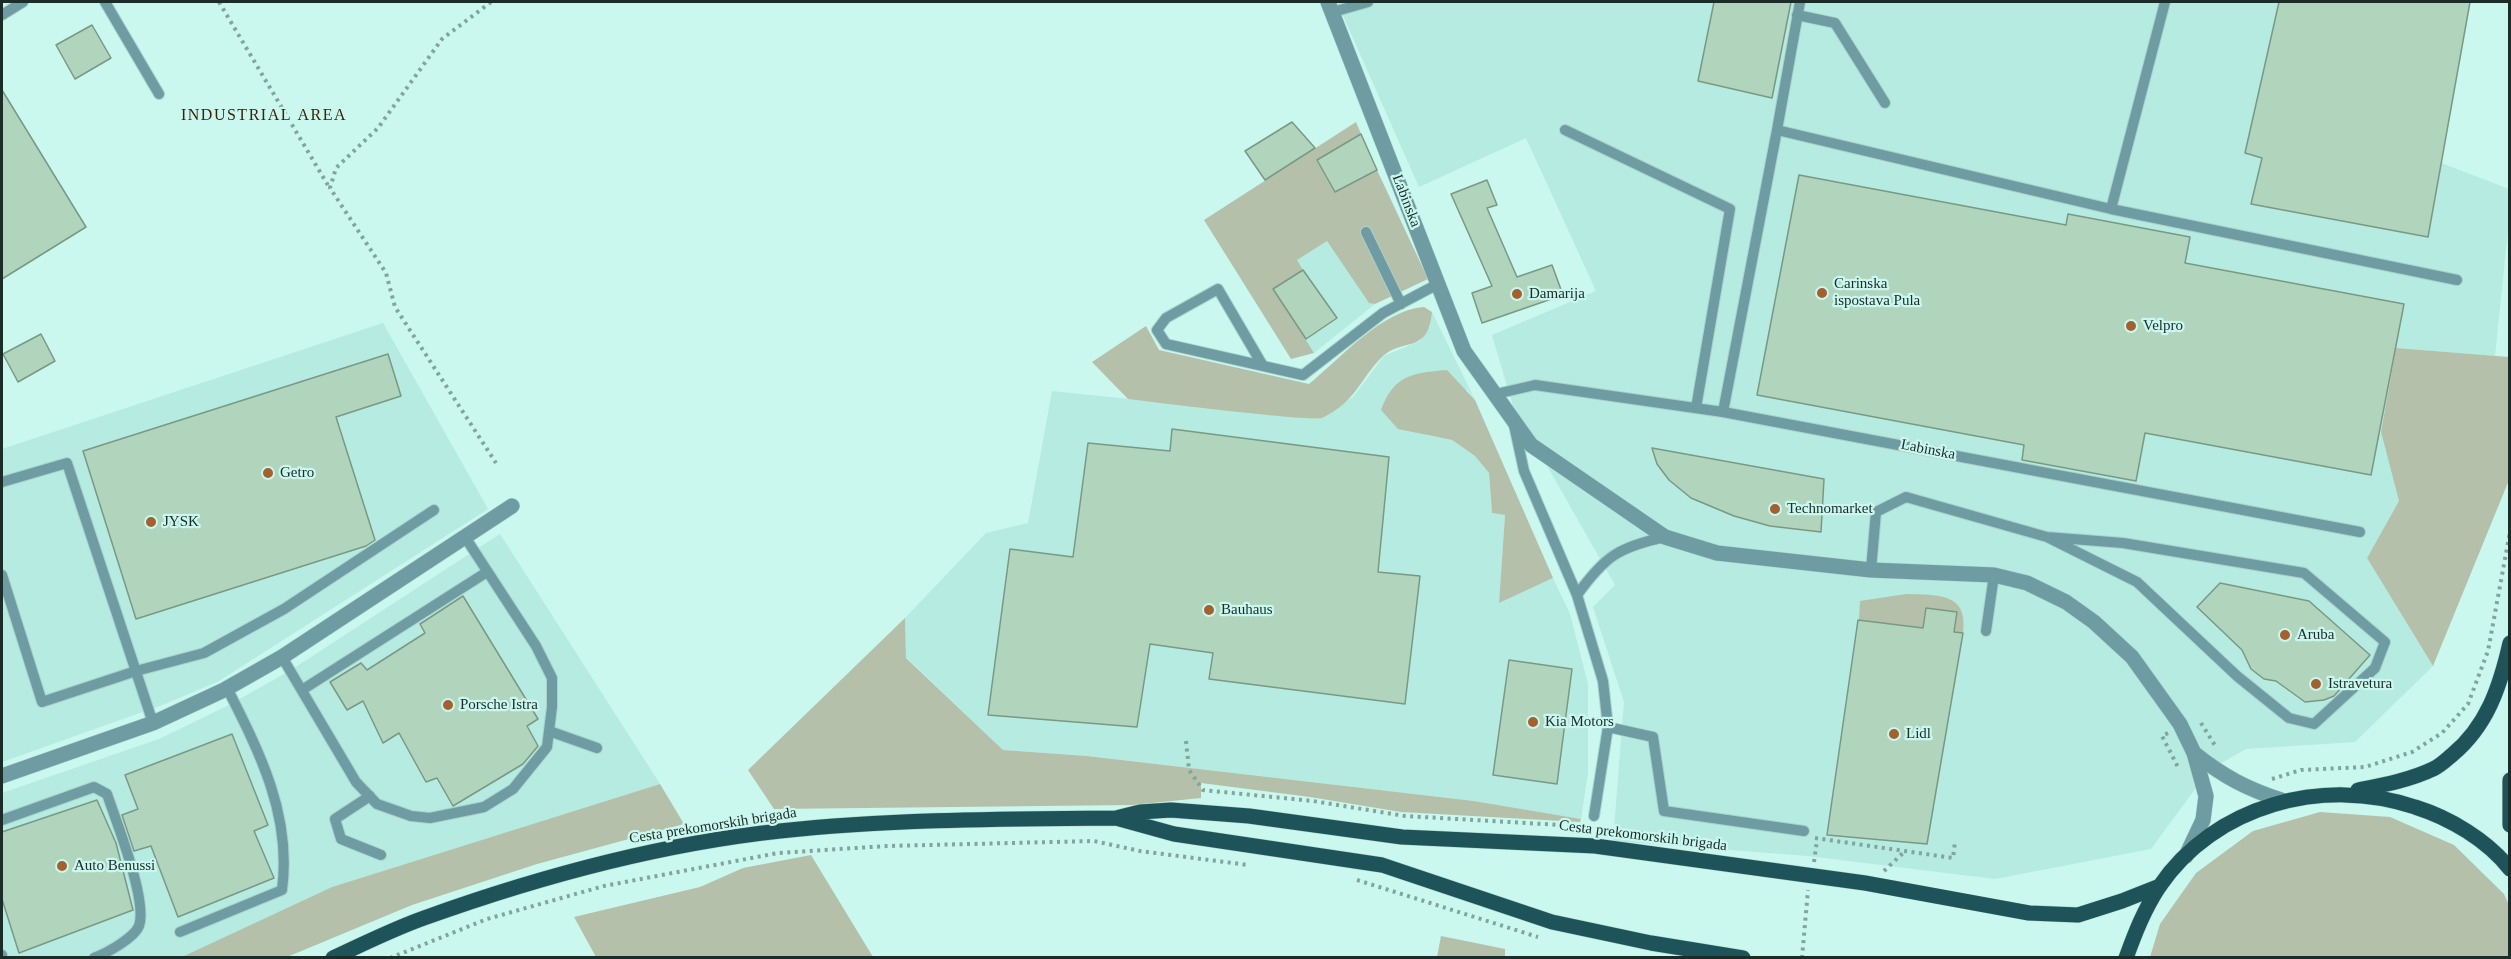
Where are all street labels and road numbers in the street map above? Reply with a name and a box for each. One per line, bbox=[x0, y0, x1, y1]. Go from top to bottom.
street label: Labinska bbox=[1388, 172, 1424, 230]
street label: Labinska bbox=[1899, 436, 1957, 464]
street label: Cesta prekomorskih brigada bbox=[628, 804, 798, 848]
street label: Cesta prekomorskih brigada bbox=[1558, 817, 1728, 855]

